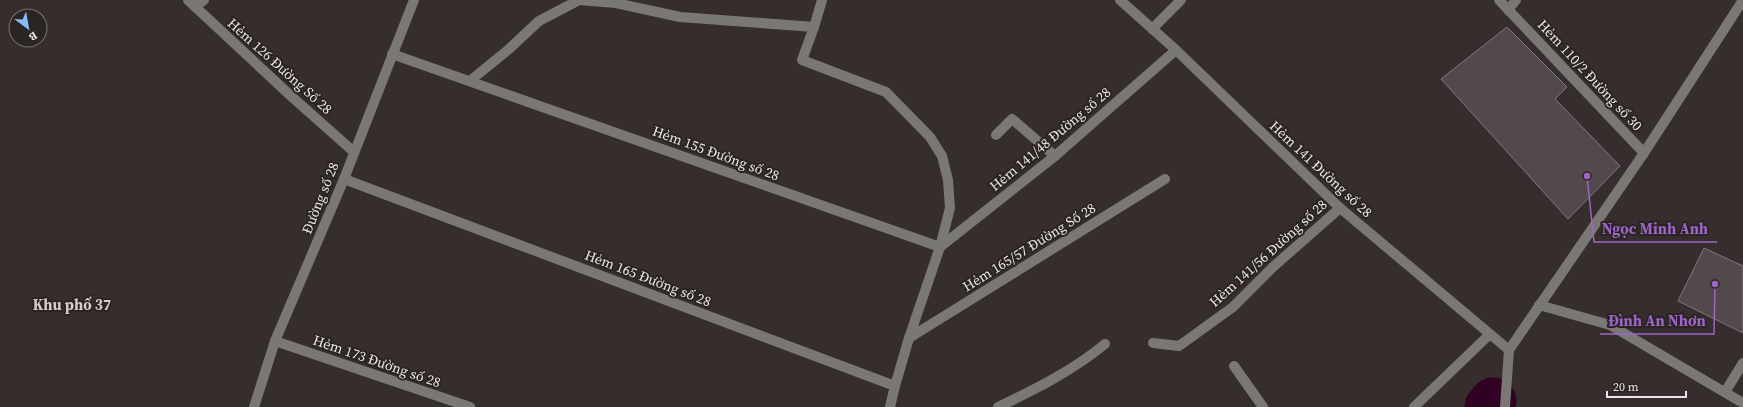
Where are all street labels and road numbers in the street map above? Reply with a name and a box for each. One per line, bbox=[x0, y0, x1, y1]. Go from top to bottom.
street label: Hẻm 126 Đường Số 28 bbox=[223, 13, 337, 119]
street label: Hẻm 110/2 Đường số 30 bbox=[1533, 15, 1647, 135]
street label: Hẻm 141/48 Đường số 28 bbox=[985, 82, 1115, 196]
street label: Hẻm 141 Đường số 28 bbox=[1265, 116, 1377, 222]
street label: Hẻm 155 Đường số 28 bbox=[650, 121, 782, 185]
street label: Đường số 28 bbox=[297, 159, 343, 237]
street label: Hẻm 141/56 Đường số 28 bbox=[1205, 195, 1331, 311]
street label: Hẻm 165/57 Đường Số 28 bbox=[959, 198, 1099, 296]
street label: Hẻm 165 Đường số 28 bbox=[582, 245, 714, 311]
street label: Hẻm 173 Đường số 28 bbox=[310, 330, 444, 392]

